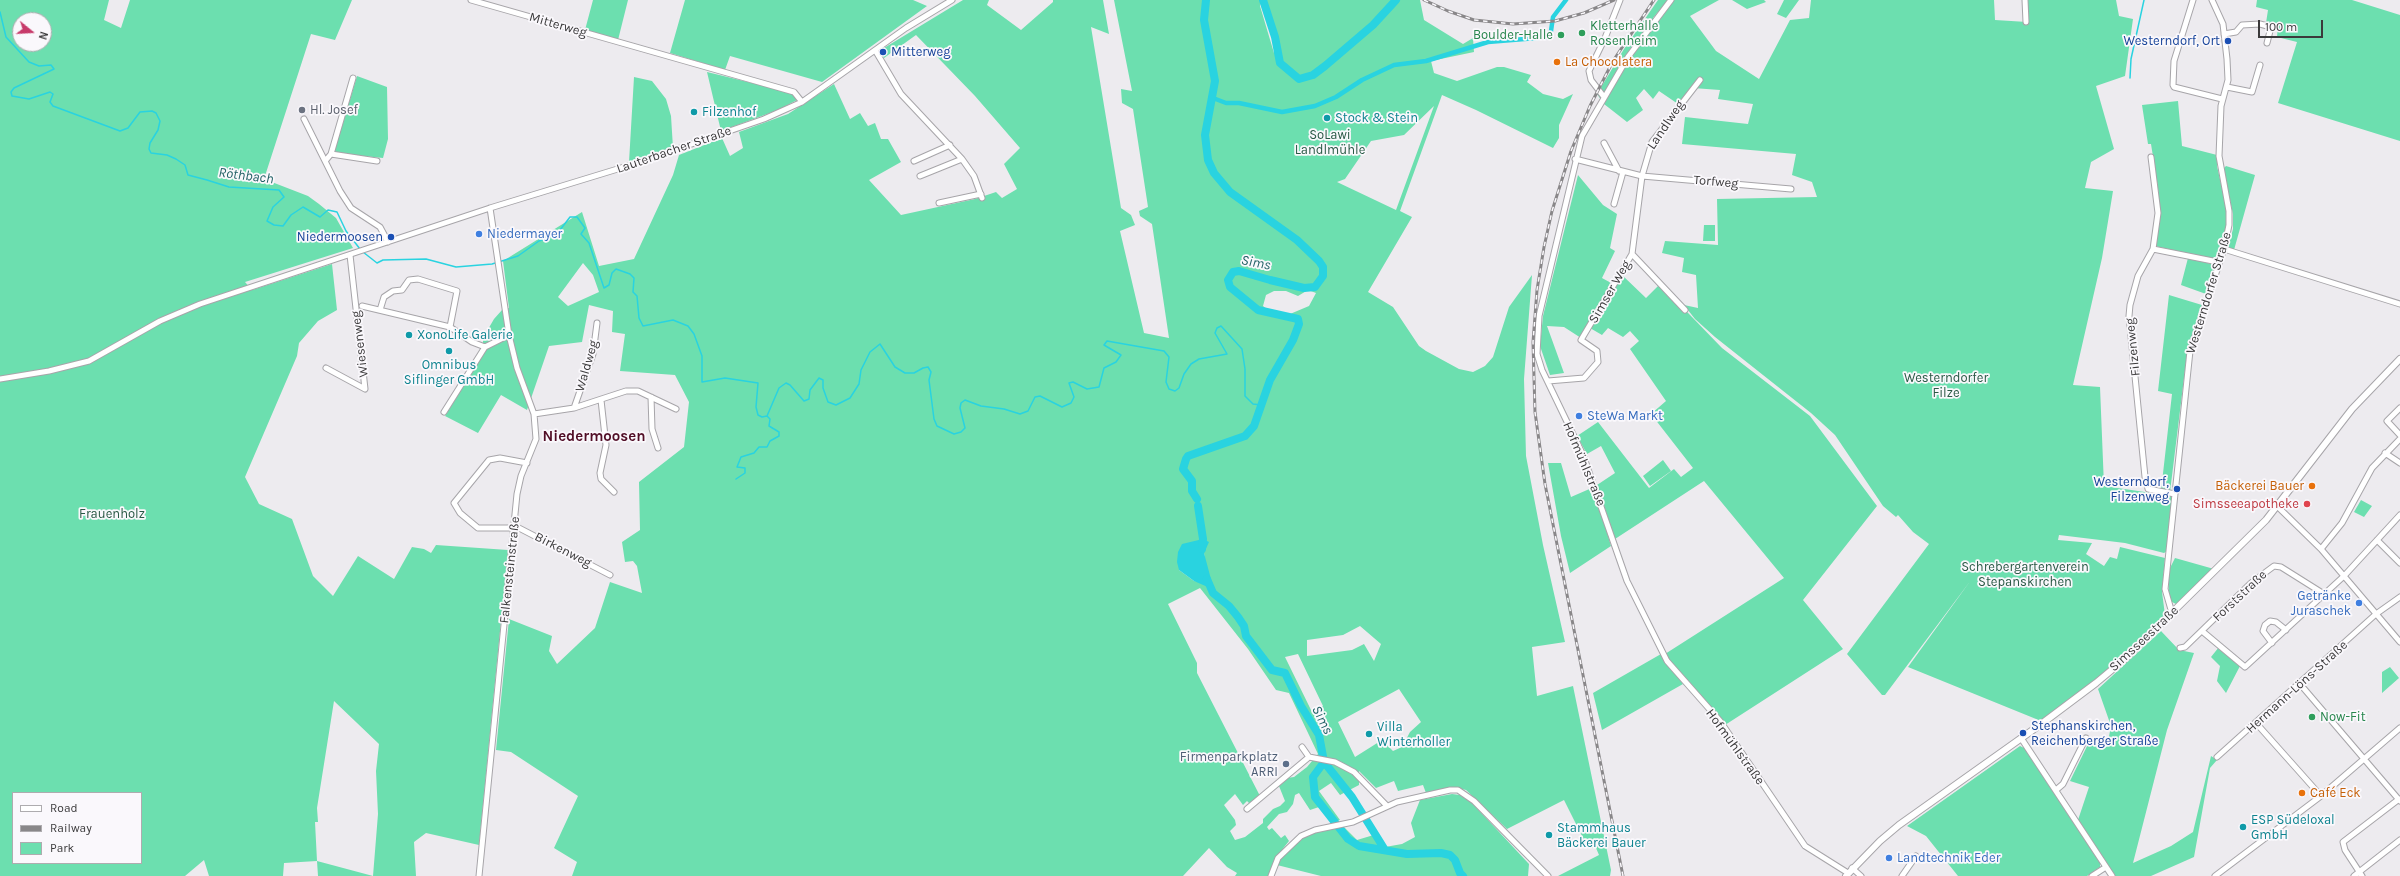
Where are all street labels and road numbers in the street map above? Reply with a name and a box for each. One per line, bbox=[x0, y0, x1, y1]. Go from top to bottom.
street label: Mitterweg bbox=[527, 9, 589, 41]
street label: Landlweg bbox=[1644, 97, 1688, 153]
street label: Lauterbacher Straße bbox=[614, 123, 734, 177]
street label: Torfweg bbox=[1693, 172, 1739, 192]
street label: Westerndorfer Straße bbox=[2183, 230, 2235, 356]
street label: Simser Weg bbox=[1586, 258, 1634, 326]
street label: Wiesenweg bbox=[348, 310, 372, 378]
street label: Filzenweg bbox=[2122, 317, 2144, 377]
street label: Waldweg bbox=[572, 338, 602, 394]
street label: Hofmühlstraße bbox=[1559, 420, 1609, 508]
street label: Falkensteinstraße bbox=[497, 516, 523, 624]
street label: Birkenweg bbox=[532, 529, 594, 571]
street label: Forststraße bbox=[2210, 567, 2270, 625]
street label: Simsseestraße bbox=[2106, 603, 2182, 675]
street label: Hermann-Löns-Straße bbox=[2243, 637, 2351, 737]
street label: Hofmühlstraße bbox=[1702, 706, 1768, 788]

